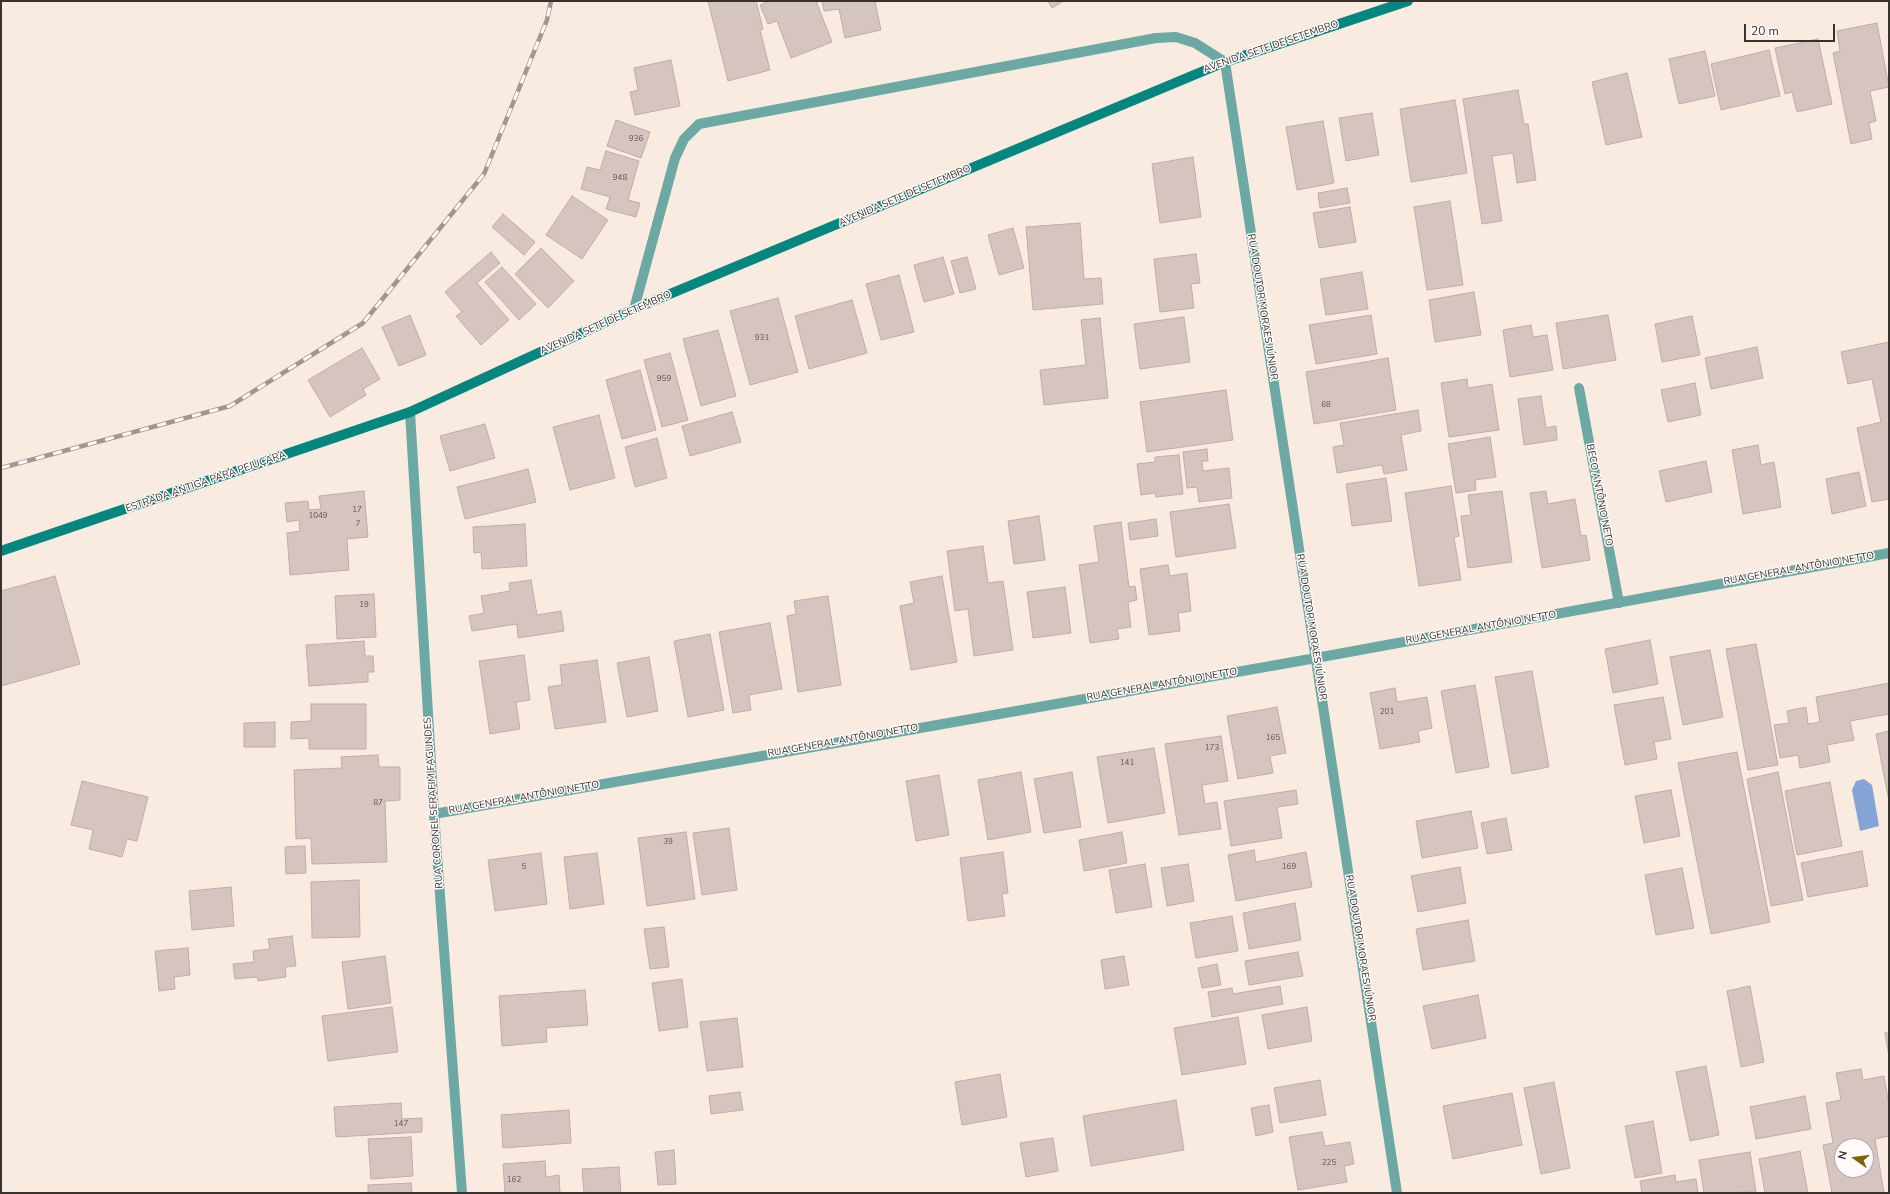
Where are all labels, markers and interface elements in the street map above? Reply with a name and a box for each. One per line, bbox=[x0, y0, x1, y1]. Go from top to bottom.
scale bar bbox=[1746, 16, 1837, 42]
street label: AVENIDA SETE DE SETEMBRO bbox=[1202, 18, 1340, 76]
text: 20 m bbox=[1751, 23, 1779, 39]
house number: 936 bbox=[629, 134, 643, 144]
street label: AVENIDA SETE DE SETEMBRO bbox=[837, 163, 973, 229]
house number: 948 bbox=[613, 173, 627, 183]
street label: RUA DOUTOR MORAES JÚNIOR bbox=[1244, 233, 1280, 381]
street label: AVENIDA SETE DE SETEMBRO bbox=[539, 289, 673, 357]
house number: 931 bbox=[755, 333, 769, 343]
house number: 959 bbox=[657, 374, 671, 384]
house number: 68 bbox=[1321, 400, 1331, 410]
street label: BECO ANTÔNIO NETO bbox=[1583, 443, 1615, 547]
street label: ESTRADA ANTIGA PARA PEJUÇARA bbox=[124, 449, 288, 515]
house number: 17 bbox=[352, 505, 362, 515]
house number: 1049 bbox=[308, 511, 328, 521]
house number: 7 bbox=[356, 519, 360, 529]
street label: RUA GENERAL ANTÔNIO NETTO bbox=[1723, 550, 1875, 588]
street label: RUA DOUTOR MORAES JÚNIOR bbox=[1293, 553, 1329, 701]
house number: 19 bbox=[359, 600, 369, 610]
street label: RUA GENERAL ANTÔNIO NETTO bbox=[1405, 609, 1557, 647]
street label: RUA GENERAL ANTÔNIO NETTO bbox=[1086, 666, 1238, 704]
house number: 201 bbox=[1380, 707, 1394, 717]
street label: RUA CORONEL SERAFIM FAGUNDES bbox=[422, 717, 446, 889]
street label: RUA GENERAL ANTÔNIO NETTO bbox=[767, 722, 919, 760]
house number: 165 bbox=[1266, 733, 1280, 743]
house number: 173 bbox=[1205, 743, 1219, 753]
house number: 141 bbox=[1120, 758, 1134, 768]
street label: RUA GENERAL ANTÔNIO NETTO bbox=[448, 779, 600, 817]
house number: 87 bbox=[373, 798, 383, 808]
house number: 39 bbox=[663, 837, 673, 847]
house number: 5 bbox=[522, 862, 526, 872]
house number: 169 bbox=[1282, 862, 1296, 872]
street label: RUA DOUTOR MORAES JÚNIOR bbox=[1342, 874, 1378, 1022]
house number: 147 bbox=[394, 1119, 408, 1129]
north arrow bbox=[1834, 1138, 1874, 1178]
text: N bbox=[1835, 1149, 1851, 1161]
house number: 225 bbox=[1322, 1158, 1336, 1168]
house number: 162 bbox=[507, 1175, 521, 1185]

